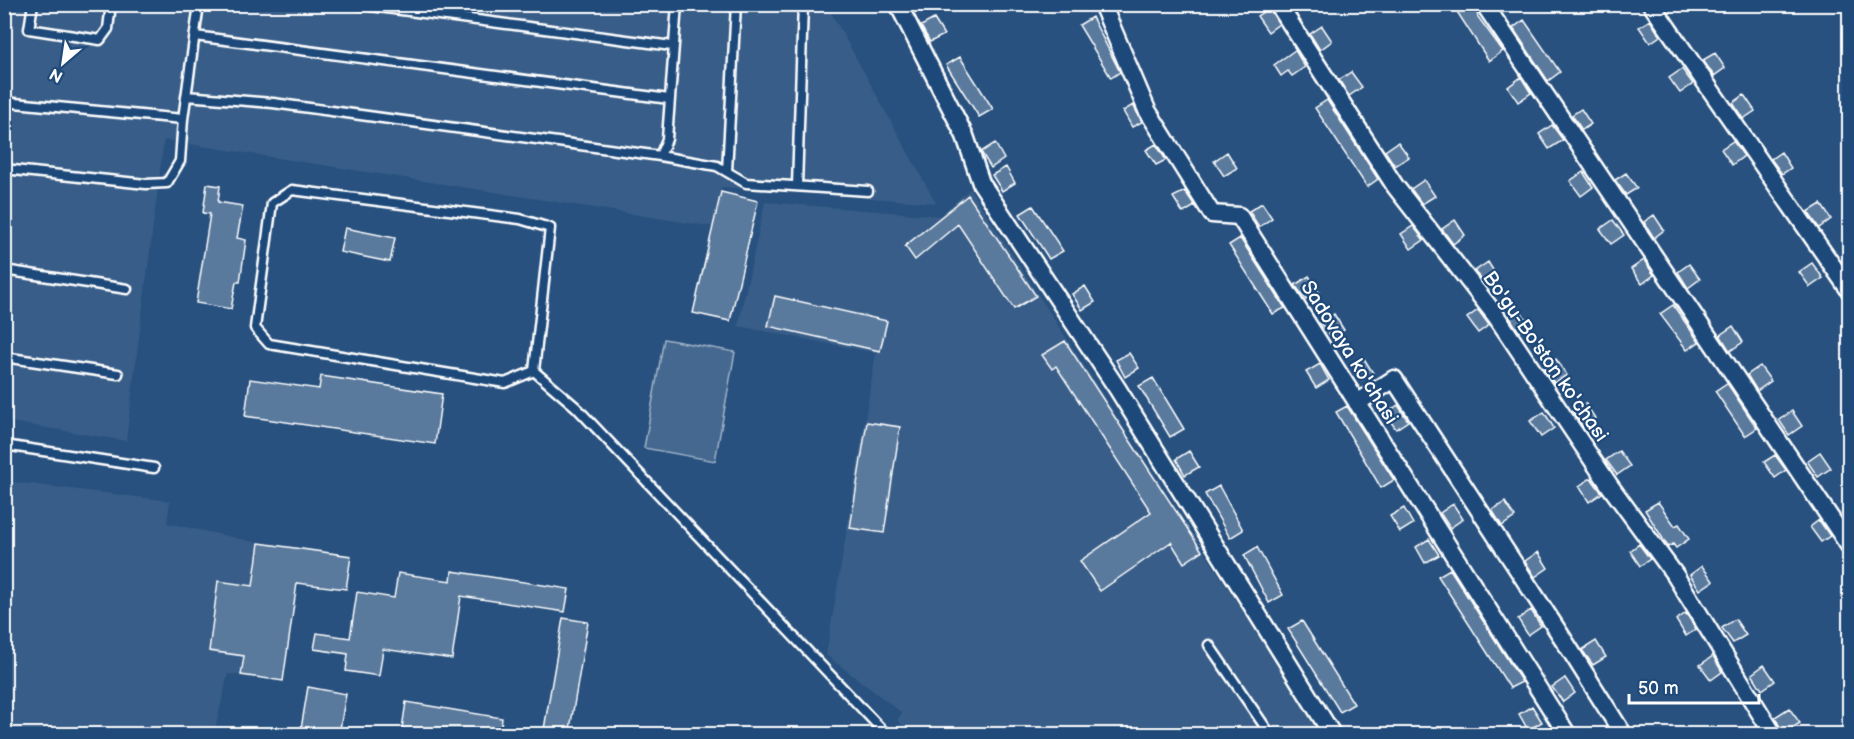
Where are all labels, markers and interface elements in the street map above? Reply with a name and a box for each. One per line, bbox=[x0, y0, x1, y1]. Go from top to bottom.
north arrow bbox=[33, 33, 93, 93]
text: N bbox=[47, 64, 66, 86]
street label: Bo'gu-Bo'ston ko'chasi bbox=[1477, 267, 1613, 446]
street label: Sadovaya ko'chasi bbox=[1295, 276, 1403, 429]
scale bar bbox=[1629, 667, 1760, 705]
text: 50 m bbox=[1638, 678, 1679, 699]

